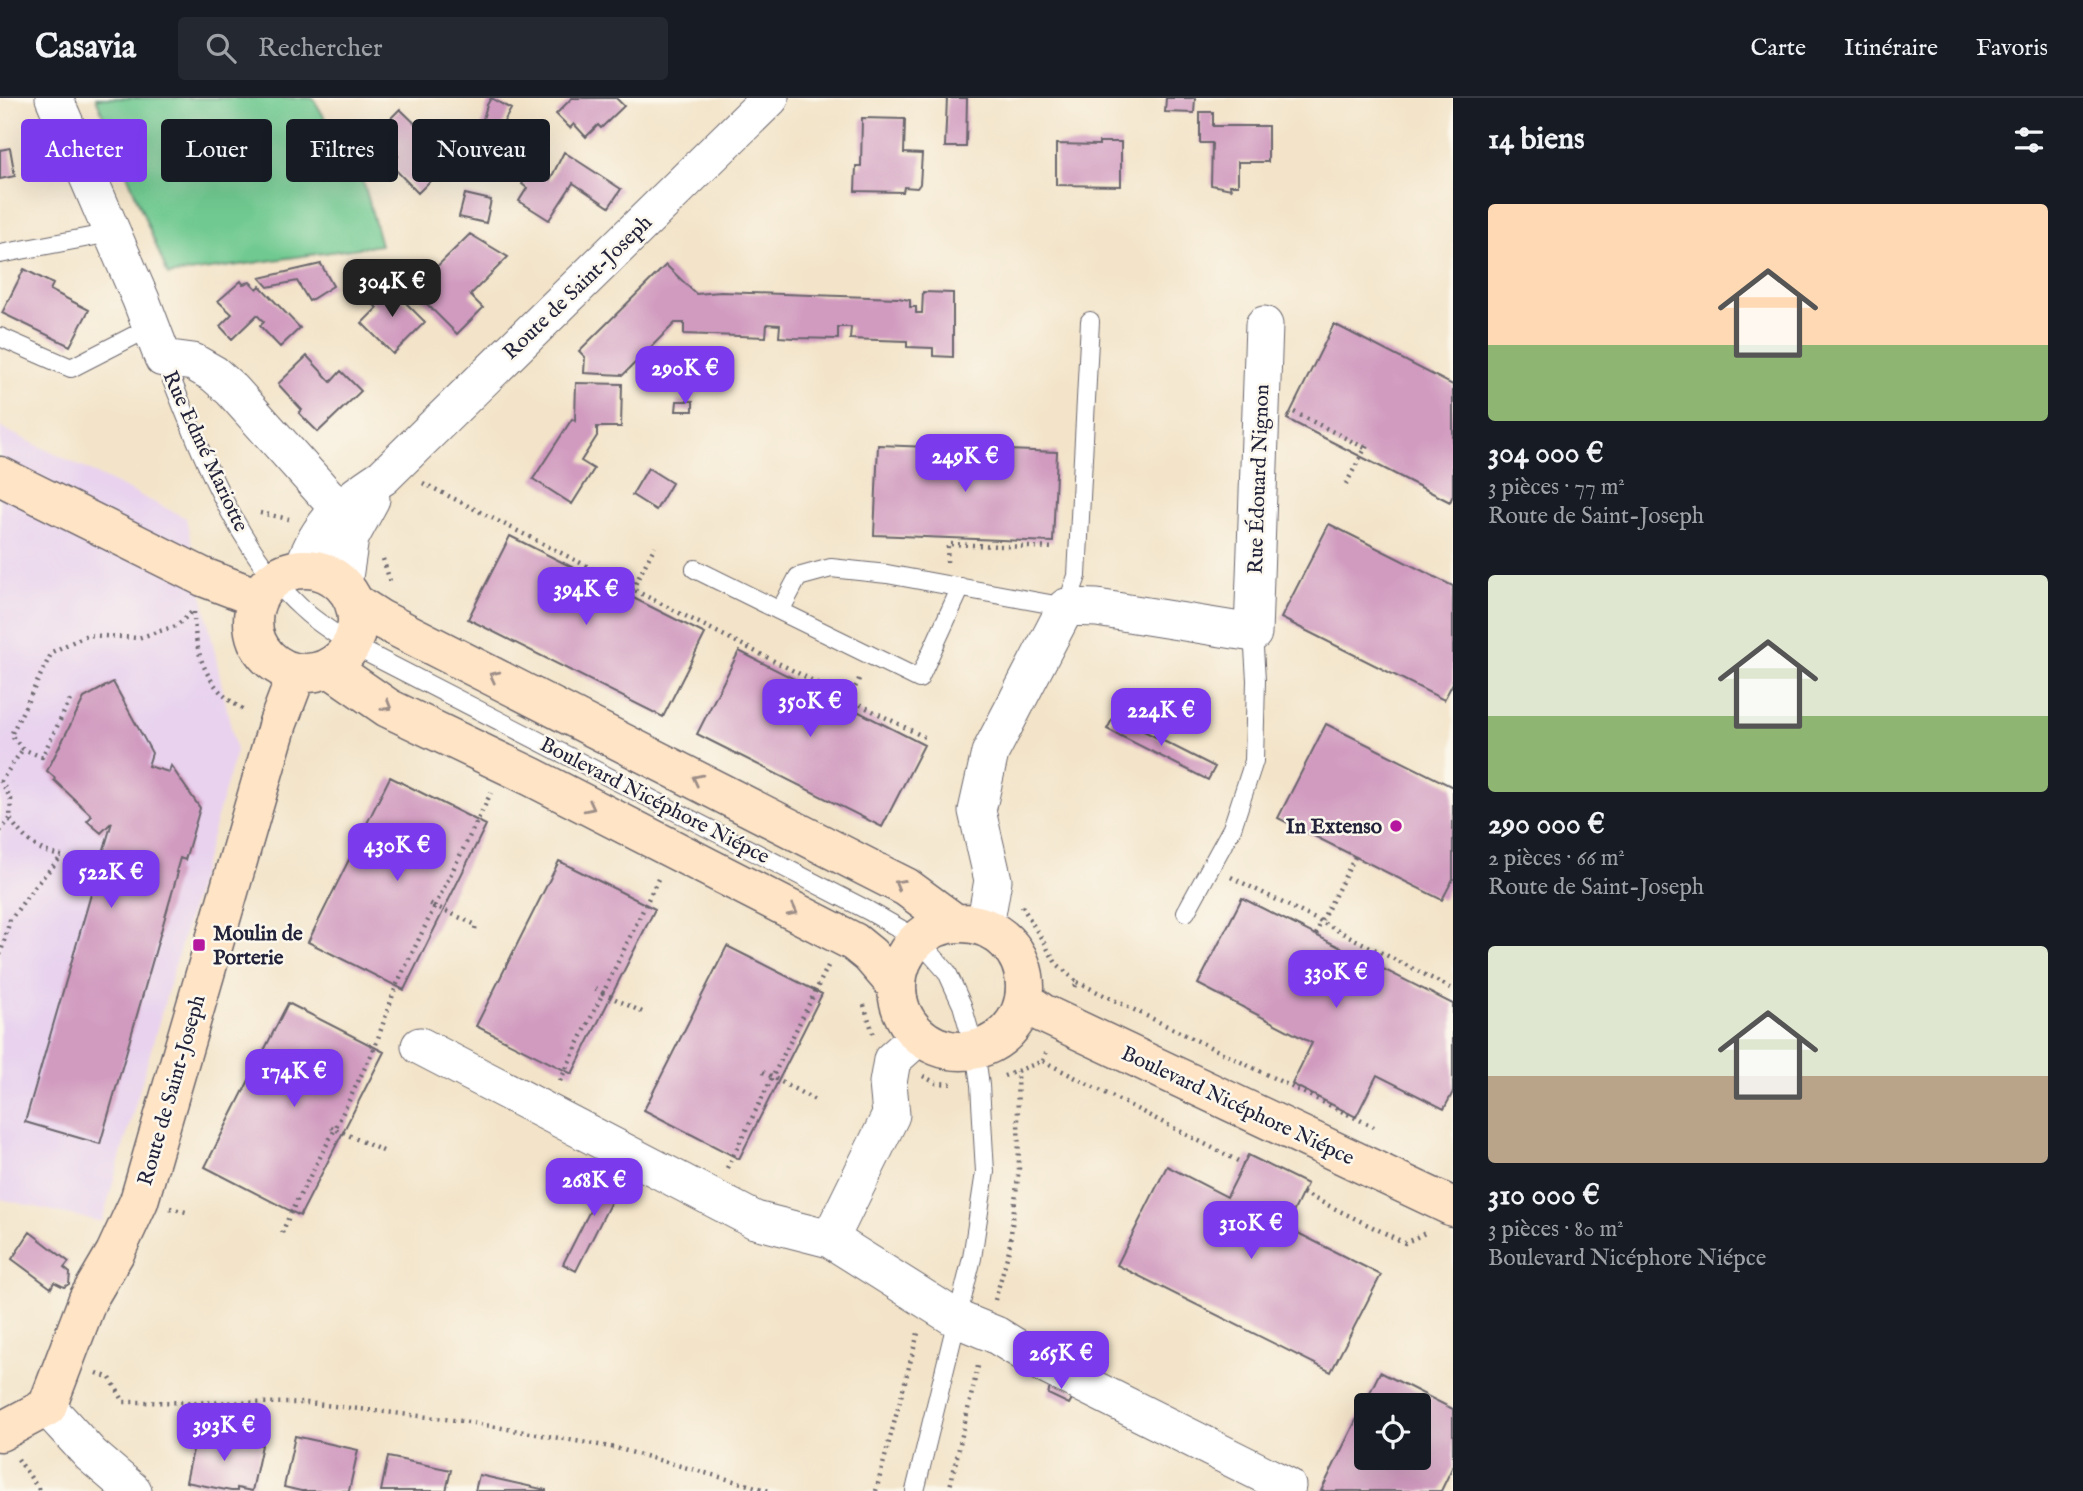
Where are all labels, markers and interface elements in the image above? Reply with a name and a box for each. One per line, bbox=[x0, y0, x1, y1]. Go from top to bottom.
search box bbox=[178, 17, 668, 80]
text: Casavia bbox=[35, 27, 136, 69]
icon: search bbox=[202, 29, 240, 67]
text: Rechercher bbox=[258, 32, 382, 65]
text: Carte bbox=[1750, 33, 1806, 64]
text: Itinéraire bbox=[1844, 33, 1938, 64]
text: Favoris bbox=[1976, 33, 2048, 64]
chip: Acheter bbox=[21, 119, 147, 182]
chip: Louer bbox=[161, 119, 272, 182]
chip: Filtres bbox=[286, 119, 398, 182]
chip: Nouveau bbox=[412, 119, 550, 182]
text: 14 biens bbox=[1488, 121, 1585, 159]
icon: filters bbox=[2010, 121, 2048, 159]
street label: Route de Saint-Joseph bbox=[498, 210, 658, 366]
icon: home bbox=[1705, 250, 1831, 376]
pin: 304K € bbox=[335, 260, 449, 319]
text: 304K € bbox=[359, 267, 425, 296]
pin: 290K € bbox=[628, 346, 742, 406]
text: 290K € bbox=[651, 354, 719, 383]
street label: Rue Edmé Mariotte bbox=[156, 367, 254, 537]
street label: Rue Édouard Nignon bbox=[1242, 384, 1276, 574]
pin: 249K € bbox=[908, 434, 1022, 494]
text: 304 000 € bbox=[1488, 435, 1604, 473]
text: 249K € bbox=[931, 442, 999, 471]
text: 3 pièces · 77 m² bbox=[1488, 473, 1625, 502]
text: Route de Saint-Joseph bbox=[1488, 502, 1704, 531]
pin: 394K € bbox=[529, 568, 643, 627]
text: 394K € bbox=[554, 575, 618, 604]
icon: home bbox=[1705, 621, 1831, 747]
one-way arrow bbox=[489, 671, 501, 685]
pin: 350K € bbox=[753, 680, 867, 739]
text: 350K € bbox=[778, 687, 842, 716]
pin: 224K € bbox=[1104, 688, 1218, 748]
text: 224K € bbox=[1127, 696, 1195, 725]
one-way arrow bbox=[379, 698, 392, 711]
street label: Boulevard Nicéphore Niépce bbox=[535, 732, 774, 871]
one-way arrow bbox=[692, 774, 704, 788]
one-way arrow bbox=[583, 799, 596, 812]
text: 290 000 € bbox=[1488, 806, 1605, 844]
place label: In Extenso bbox=[1286, 814, 1383, 841]
marker: In Extenso bbox=[1388, 818, 1404, 834]
pin: 430K € bbox=[340, 824, 454, 883]
text: 430K € bbox=[364, 831, 430, 860]
text: 2 pièces · 66 m² bbox=[1488, 844, 1625, 873]
pin: 522K € bbox=[54, 850, 168, 910]
text: 522K € bbox=[79, 858, 143, 887]
text: Route de Saint-Joseph bbox=[1488, 873, 1704, 902]
one-way arrow bbox=[893, 879, 906, 892]
one-way arrow bbox=[786, 903, 798, 916]
place label: Moulin de Porterie bbox=[213, 921, 303, 972]
marker: Moulin de Porterie bbox=[191, 937, 207, 953]
pin: 330K € bbox=[1279, 950, 1393, 1010]
text: 330K € bbox=[1304, 958, 1368, 987]
street label: Route de Saint-Joseph bbox=[132, 992, 213, 1189]
icon: home bbox=[1705, 992, 1831, 1118]
street label: Boulevard Nicéphore Niépce bbox=[1117, 1040, 1359, 1172]
pin: 174K € bbox=[237, 1049, 351, 1109]
text: 174K € bbox=[261, 1057, 327, 1086]
pin: 268K € bbox=[537, 1158, 651, 1218]
text: 268K € bbox=[562, 1166, 626, 1195]
text: 310 000 € bbox=[1488, 1177, 1600, 1215]
pin: 310K € bbox=[1194, 1202, 1308, 1261]
text: 310K € bbox=[1219, 1209, 1283, 1238]
text: 3 pièces · 80 m² bbox=[1488, 1215, 1624, 1244]
text: Boulevard Nicéphore Niépce bbox=[1488, 1244, 1766, 1273]
pin: 265K € bbox=[1004, 1332, 1118, 1391]
text: 265K € bbox=[1029, 1339, 1093, 1368]
map controls bbox=[1354, 1393, 1431, 1470]
button: locate bbox=[1354, 1393, 1431, 1470]
pin: 393K € bbox=[167, 1404, 281, 1463]
text: 393K € bbox=[193, 1411, 255, 1440]

